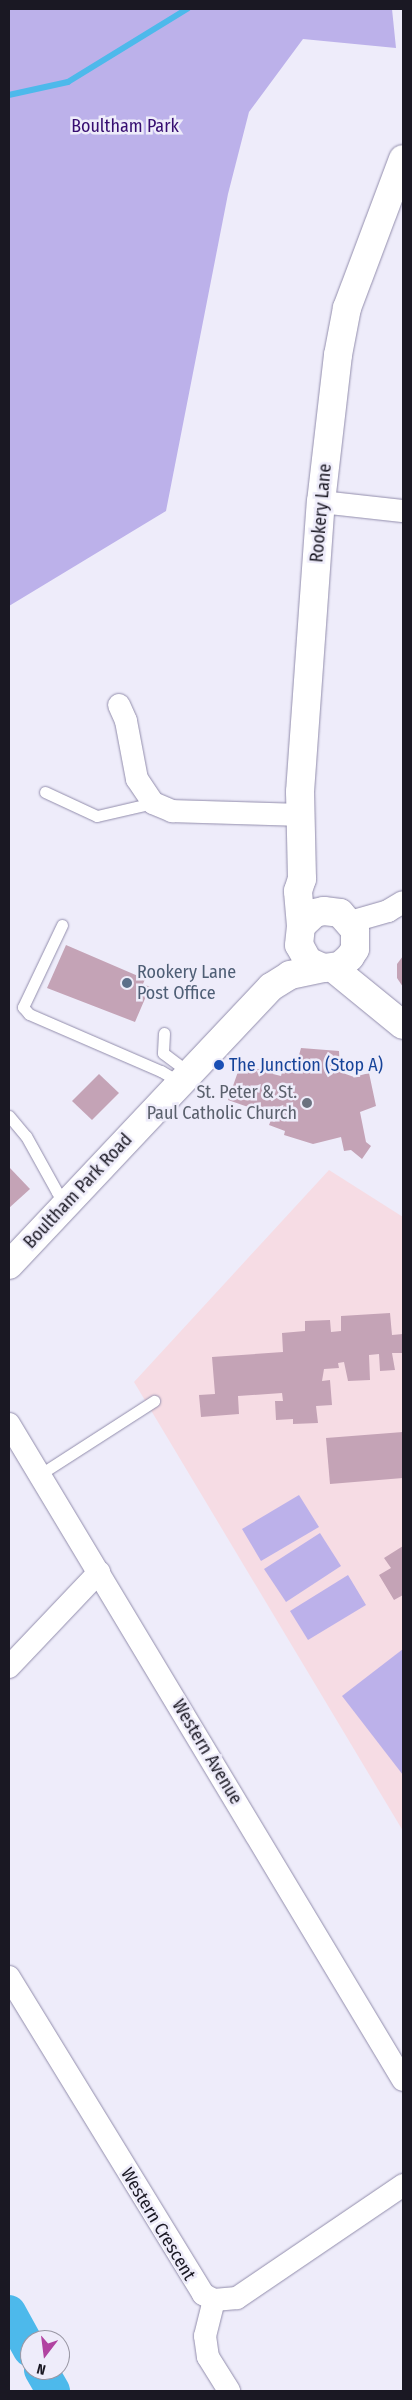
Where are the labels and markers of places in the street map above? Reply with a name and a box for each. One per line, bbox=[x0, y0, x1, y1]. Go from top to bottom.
place label: Rookery Lane Post Office bbox=[137, 962, 236, 1004]
marker: Rookery Lane Post Office bbox=[121, 977, 133, 989]
place label: The Junction (Stop A) bbox=[229, 1054, 383, 1076]
marker: The Junction (Stop A) bbox=[213, 1059, 225, 1071]
place label: St. Peter & St. Paul Catholic Church bbox=[147, 1082, 297, 1124]
marker: St. Peter & St. Paul Catholic Church bbox=[301, 1097, 313, 1109]

